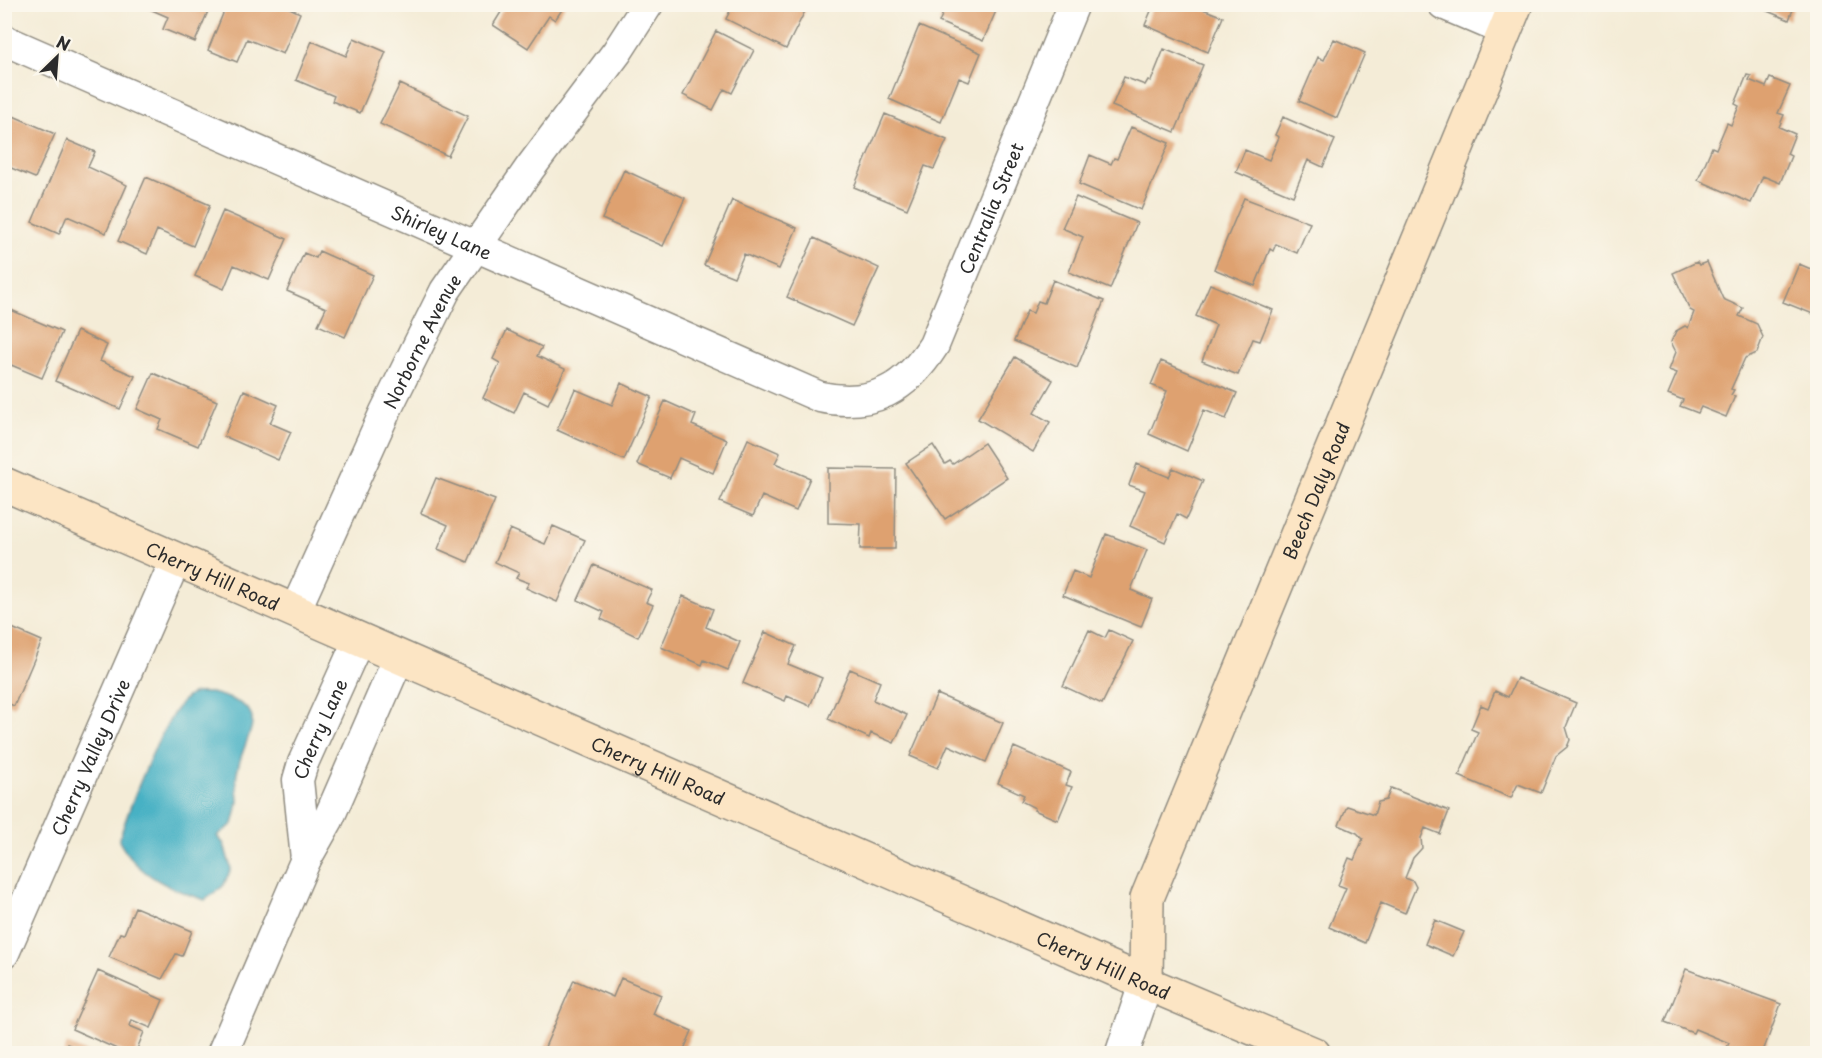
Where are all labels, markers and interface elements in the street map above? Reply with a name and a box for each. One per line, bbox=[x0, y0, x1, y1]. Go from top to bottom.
north arrow bbox=[27, 27, 87, 87]
text: N bbox=[53, 29, 75, 56]
street label: Centralia Street bbox=[951, 138, 1029, 278]
street label: Shirley Lane bbox=[387, 198, 497, 266]
street label: Norborne Avenue bbox=[375, 268, 467, 413]
street label: Beech Daly Road bbox=[1275, 418, 1356, 563]
street label: Cherry Hill Road bbox=[142, 534, 284, 616]
street label: Cherry Valley Drive bbox=[43, 674, 136, 840]
street label: Cherry Lane bbox=[286, 674, 353, 782]
street label: Cherry Hill Road bbox=[587, 729, 729, 811]
street label: Cherry Hill Road bbox=[1032, 923, 1175, 1005]

